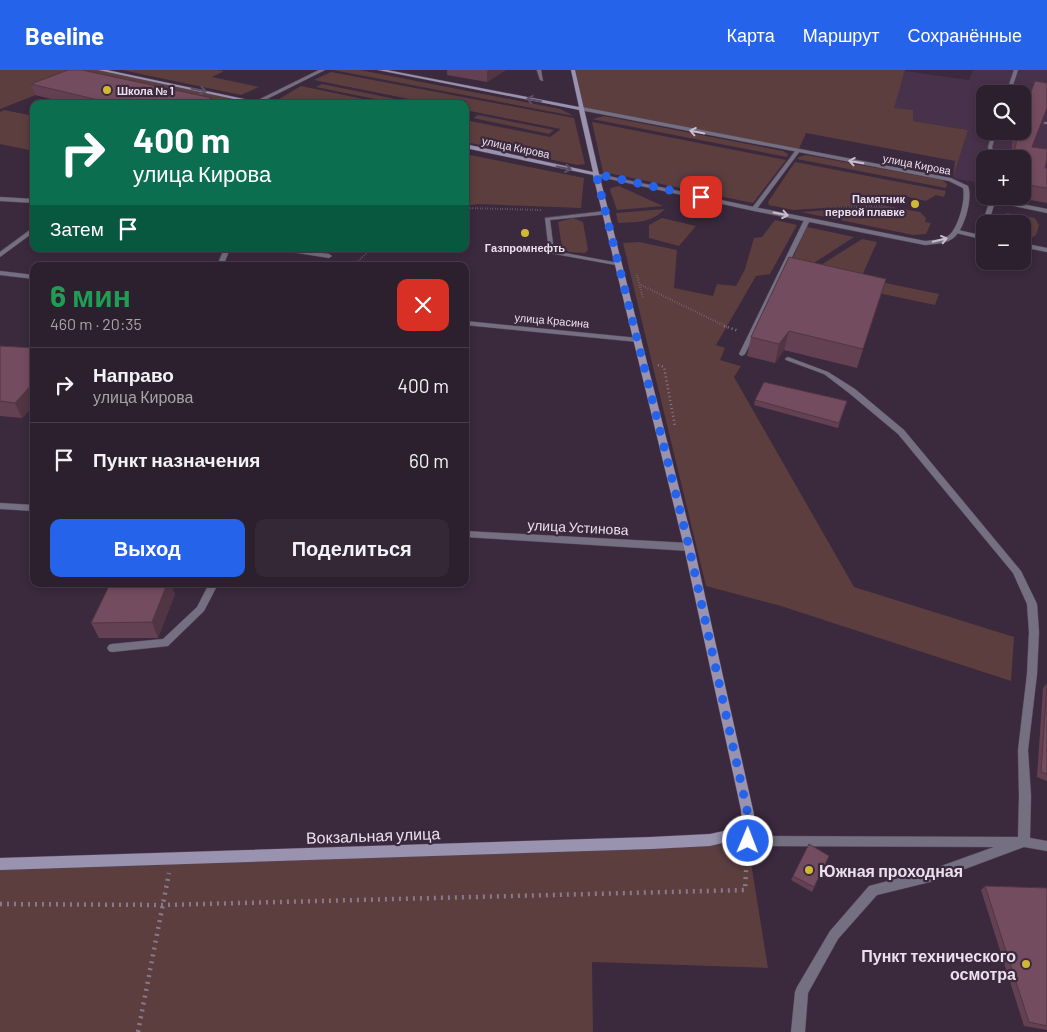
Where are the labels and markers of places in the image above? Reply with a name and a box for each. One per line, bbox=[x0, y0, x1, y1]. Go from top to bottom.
marker: Школа № 1 bbox=[101, 84, 113, 96]
place label: Школа № 1 bbox=[117, 84, 174, 97]
pin bbox=[680, 176, 722, 218]
place label: Памятник первой плавке bbox=[825, 192, 905, 218]
marker: Памятник первой плавке bbox=[909, 198, 921, 210]
marker: Газпромнефть bbox=[519, 227, 531, 239]
place label: Газпромнефть bbox=[485, 241, 565, 254]
place label: Южная проходная bbox=[819, 861, 963, 880]
marker: Южная проходная bbox=[803, 864, 815, 876]
place label: Пункт технического осмотра bbox=[861, 946, 1016, 983]
marker: Пункт технического осмотра bbox=[1020, 958, 1032, 970]

